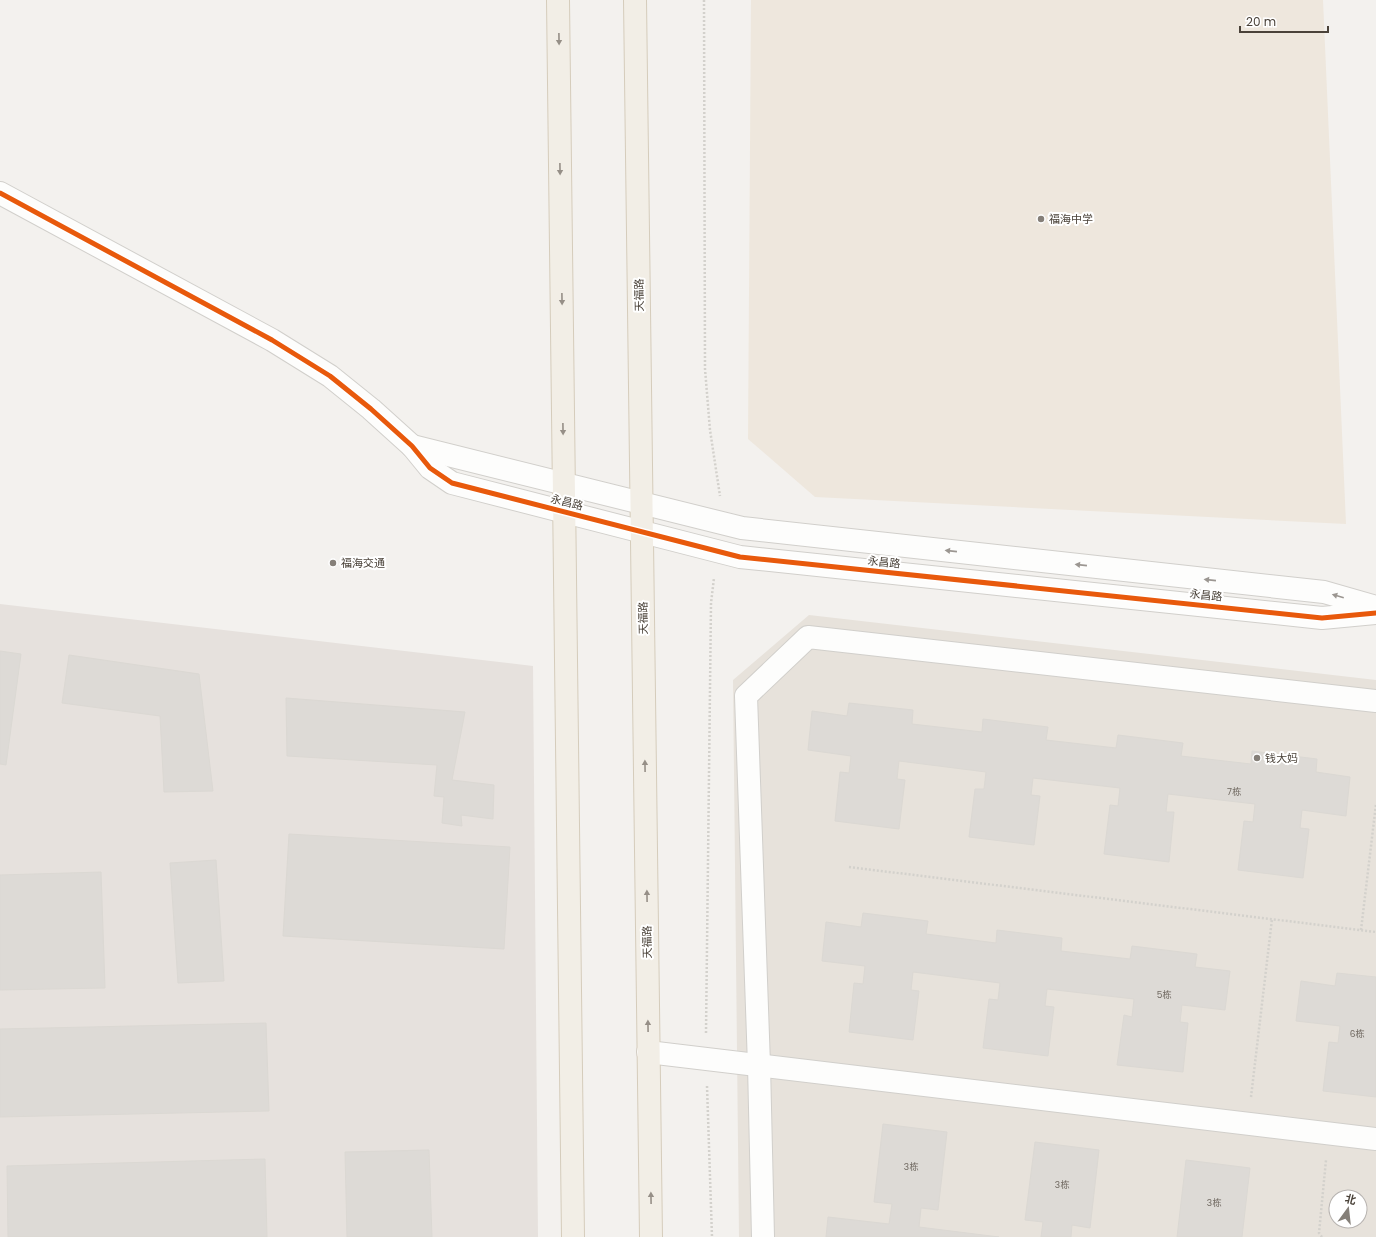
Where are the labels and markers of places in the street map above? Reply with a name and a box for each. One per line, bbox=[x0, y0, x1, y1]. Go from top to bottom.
place label: 福海中学 bbox=[1049, 211, 1093, 227]
marker: 福海中学 bbox=[1036, 214, 1046, 224]
place label: 福海交通 bbox=[341, 555, 385, 571]
marker: 福海交通 bbox=[328, 558, 338, 568]
place label: 钱大妈 bbox=[1265, 750, 1298, 766]
marker: 钱大妈 bbox=[1252, 753, 1262, 763]

